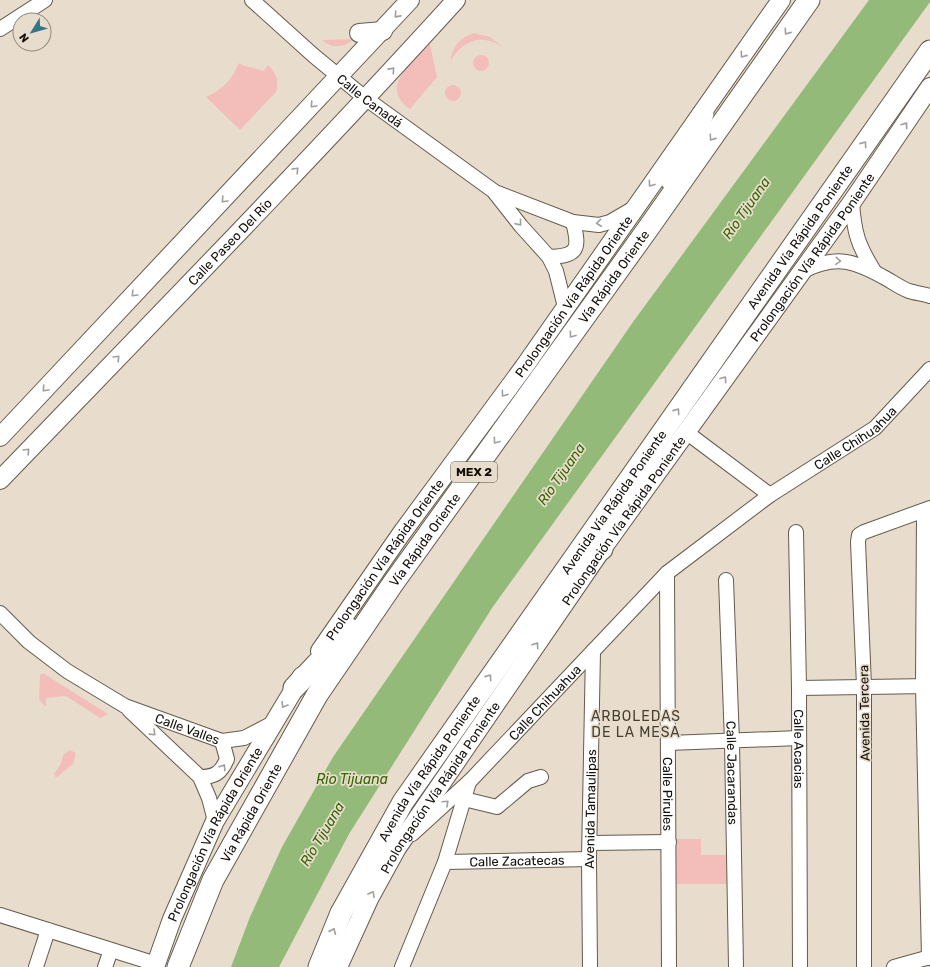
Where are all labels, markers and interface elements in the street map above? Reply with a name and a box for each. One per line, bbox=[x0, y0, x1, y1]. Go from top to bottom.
one-way arrow bbox=[394, 11, 401, 18]
north arrow bbox=[12, 12, 52, 52]
one-way arrow bbox=[784, 28, 792, 35]
text: N bbox=[17, 31, 32, 45]
one-way arrow bbox=[740, 51, 748, 58]
one-way arrow bbox=[387, 67, 395, 75]
street label: Calle Canadá bbox=[334, 71, 405, 131]
one-way arrow bbox=[310, 100, 317, 108]
one-way arrow bbox=[900, 122, 907, 129]
one-way arrow bbox=[709, 134, 717, 141]
one-way arrow bbox=[859, 141, 867, 148]
street label: Avenida Vía Rápida Poniente bbox=[744, 162, 856, 312]
one-way arrow bbox=[292, 167, 299, 175]
street label: Prolongación Vía Rápida Poniente bbox=[747, 170, 878, 345]
water label: Río Tijuana bbox=[719, 174, 774, 243]
one-way arrow bbox=[648, 180, 656, 187]
street label: Calle Paseo Del Río bbox=[185, 195, 275, 289]
one-way arrow bbox=[221, 195, 228, 203]
street label: Prolongación Vía Rápida Oriente bbox=[512, 213, 636, 380]
one-way arrow bbox=[515, 219, 522, 226]
one-way arrow bbox=[596, 219, 602, 228]
street label: Vía Rápida Oriente bbox=[575, 227, 653, 326]
one-way arrow bbox=[835, 257, 841, 266]
one-way arrow bbox=[132, 290, 139, 297]
one-way arrow bbox=[570, 331, 577, 338]
one-way arrow bbox=[113, 355, 120, 363]
one-way arrow bbox=[719, 376, 726, 383]
one-way arrow bbox=[42, 384, 50, 392]
one-way arrow bbox=[502, 389, 509, 396]
street label: Calle Chihuahua bbox=[811, 403, 899, 473]
one-way arrow bbox=[672, 408, 679, 415]
street label: Avenida Vía Rápida Poniente bbox=[558, 427, 670, 577]
street label: Prolongación Vía Rápida Poniente bbox=[559, 433, 689, 608]
one-way arrow bbox=[493, 437, 501, 444]
water label: Río Tijuana bbox=[534, 440, 589, 509]
one-way arrow bbox=[22, 448, 30, 456]
road number: MEX 2 bbox=[451, 462, 497, 482]
street label: Prolongación Vía Rápida Oriente bbox=[323, 476, 447, 643]
street label: Vía Rápida Oriente bbox=[386, 490, 463, 589]
one-way arrow bbox=[531, 642, 539, 649]
street label: Calle Chihuahua bbox=[506, 662, 584, 743]
street label: Avenida Tercera bbox=[856, 665, 873, 761]
one-way arrow bbox=[484, 675, 491, 682]
street label: Avenida Vía Rápida Poniente bbox=[376, 693, 483, 844]
street label: Prolongación Vía Rápida Poniente bbox=[378, 699, 503, 876]
one-way arrow bbox=[281, 701, 288, 708]
district label: ARBOLEDAS DE LA MESA bbox=[591, 708, 681, 741]
street label: Calle Acacias bbox=[791, 709, 806, 789]
street label: Calle Valles bbox=[153, 710, 222, 748]
street label: Calle Jacarandas bbox=[723, 721, 740, 825]
one-way arrow bbox=[148, 728, 156, 735]
street label: Prolongación Vía Rápida Oriente bbox=[165, 745, 266, 924]
street label: Avenida Tamaulipas bbox=[582, 749, 599, 869]
street label: Calle Pirules bbox=[660, 757, 675, 831]
street label: Vía Rápida Oriente bbox=[218, 761, 285, 865]
one-way arrow bbox=[218, 764, 225, 771]
water label: Rio Tijuana bbox=[316, 771, 388, 788]
water label: Río Tijuana bbox=[297, 799, 348, 869]
one-way arrow bbox=[442, 800, 449, 807]
street label: Calle Zacatecas bbox=[469, 853, 565, 869]
one-way arrow bbox=[367, 890, 374, 898]
one-way arrow bbox=[328, 927, 336, 935]

